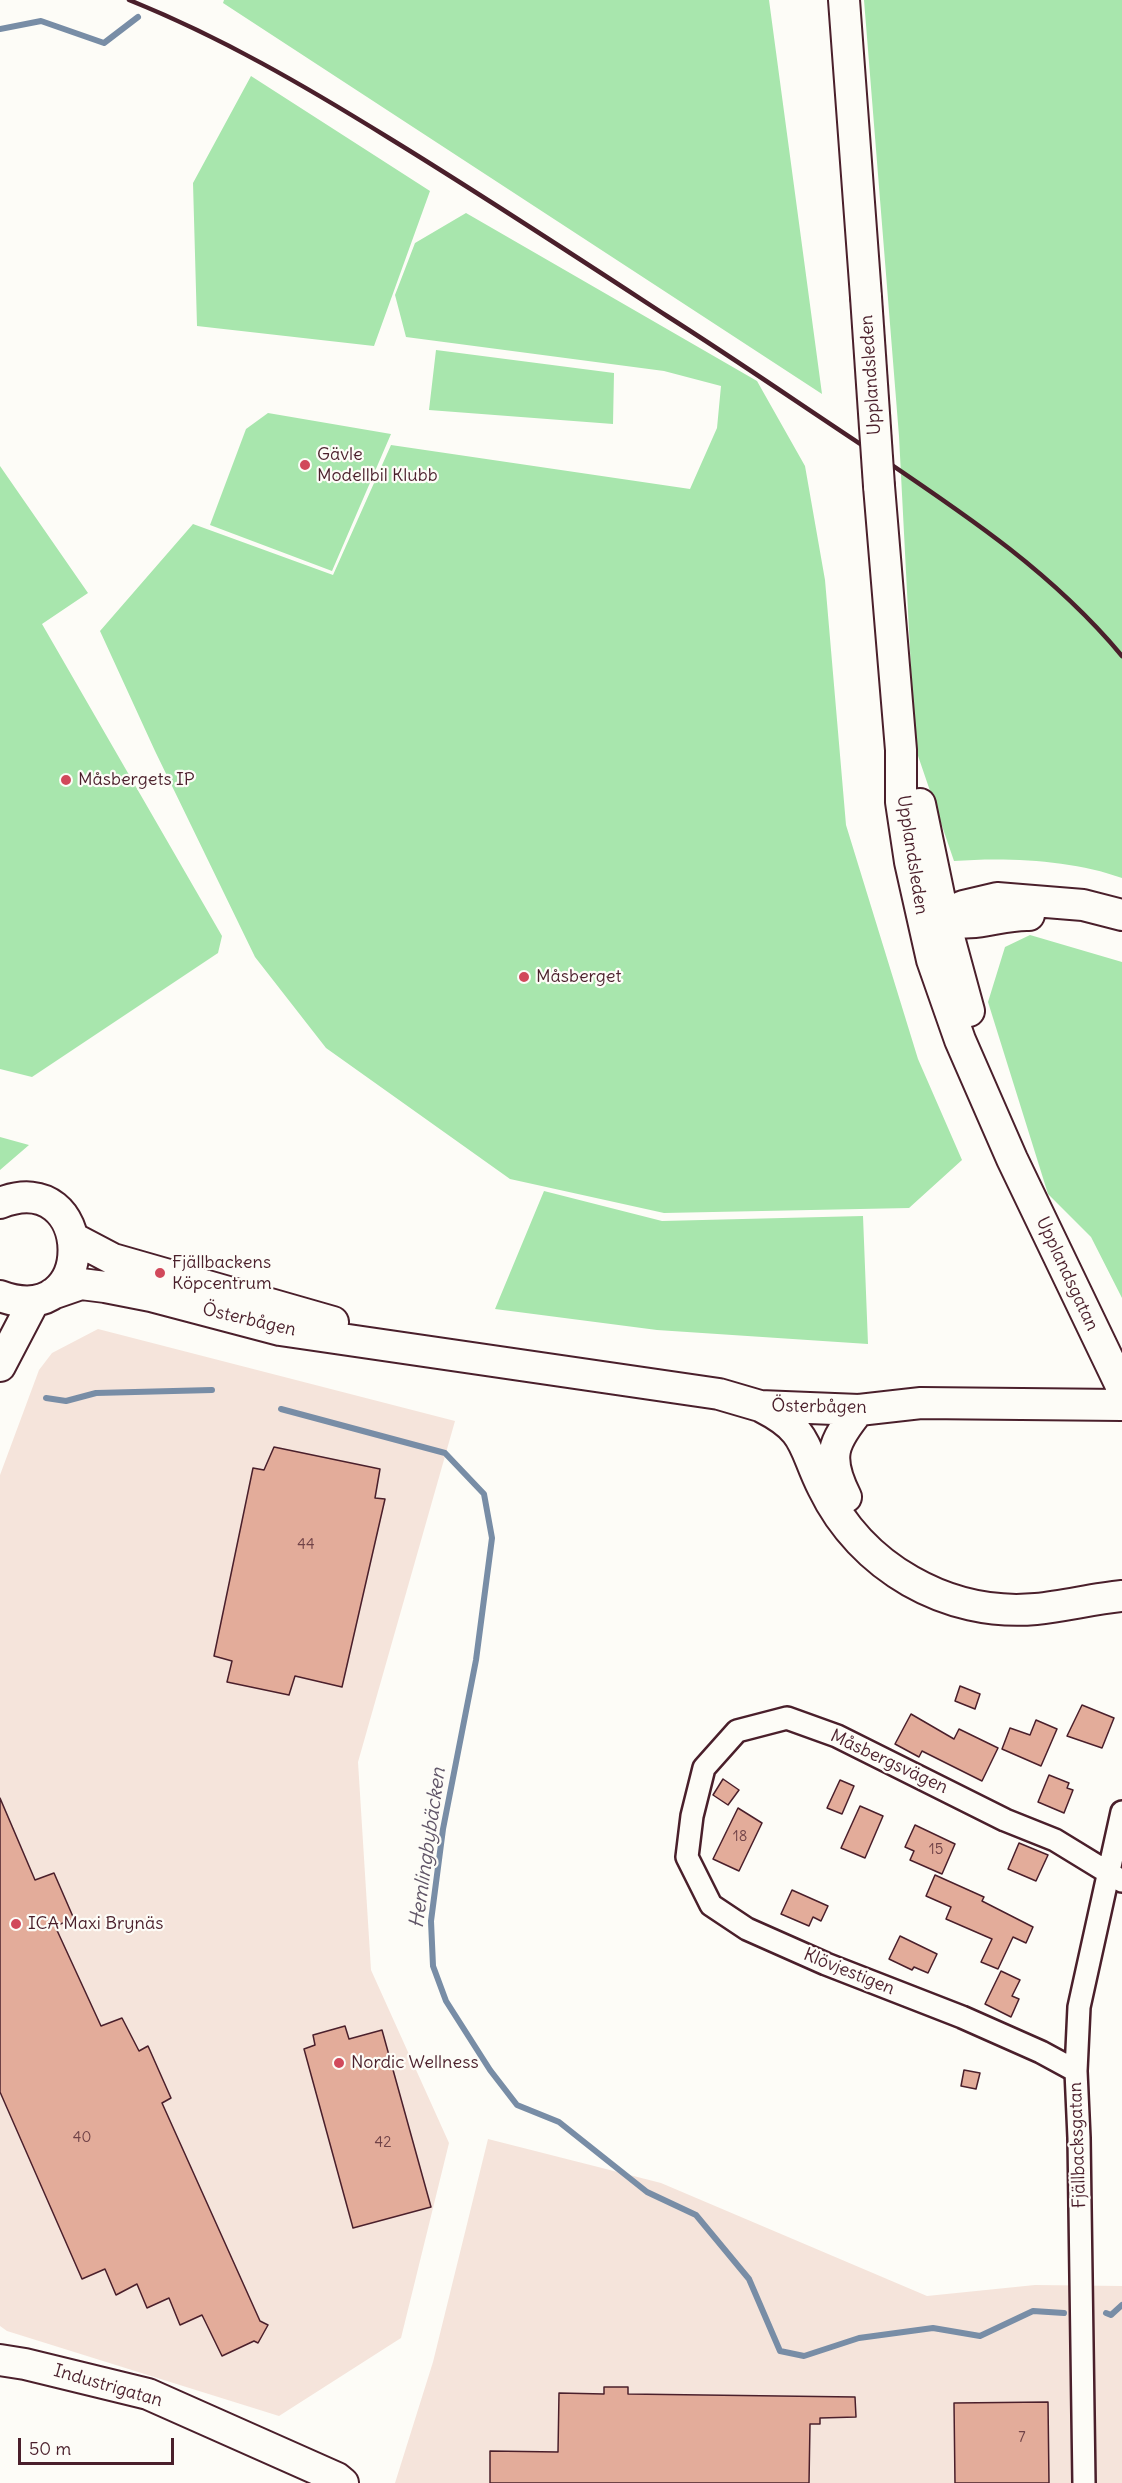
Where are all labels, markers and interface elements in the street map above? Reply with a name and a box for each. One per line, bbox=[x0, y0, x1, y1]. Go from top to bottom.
street label: Upplandsleden bbox=[856, 314, 886, 436]
place label: Gävle Modellbil Klubb bbox=[317, 444, 438, 486]
marker: Gävle Modellbil Klubb bbox=[298, 458, 312, 472]
place label: Måsbergets IP bbox=[78, 769, 195, 791]
marker: Måsbergets IP bbox=[59, 773, 73, 787]
street label: Upplandsleden bbox=[892, 794, 932, 916]
place label: Måsberget bbox=[536, 966, 622, 988]
marker: Måsberget bbox=[517, 970, 531, 984]
street label: Upplandsgatan bbox=[1031, 1214, 1103, 1334]
place label: Fjällbackens Köpcentrum bbox=[172, 1252, 272, 1294]
marker: Fjällbackens Köpcentrum bbox=[153, 1266, 167, 1280]
street label: Österbågen bbox=[200, 1299, 298, 1341]
street label: Österbågen bbox=[771, 1395, 867, 1419]
house number: 44 bbox=[297, 1536, 315, 1554]
street label: Måsbergsvägen bbox=[827, 1725, 951, 1799]
water label: Hemlingbybäcken bbox=[405, 1766, 451, 1930]
house number: 18 bbox=[733, 1828, 747, 1846]
house number: 15 bbox=[929, 1841, 943, 1859]
place label: ICA Maxi Brynäs bbox=[28, 1913, 163, 1935]
marker: ICA Maxi Brynäs bbox=[9, 1917, 23, 1931]
street label: Klövjestigen bbox=[800, 1944, 898, 2000]
place label: Nordic Wellness bbox=[351, 2052, 479, 2074]
marker: Nordic Wellness bbox=[332, 2056, 346, 2070]
street label: Fjällbacksgatan bbox=[1065, 2082, 1091, 2208]
house number: 40 bbox=[73, 2129, 91, 2147]
house number: 42 bbox=[375, 2134, 391, 2152]
street label: Industrigatan bbox=[51, 2360, 165, 2412]
scale bar bbox=[21, 2426, 177, 2464]
house number: 7 bbox=[1018, 2429, 1026, 2447]
text: 50 m bbox=[29, 2437, 71, 2460]

